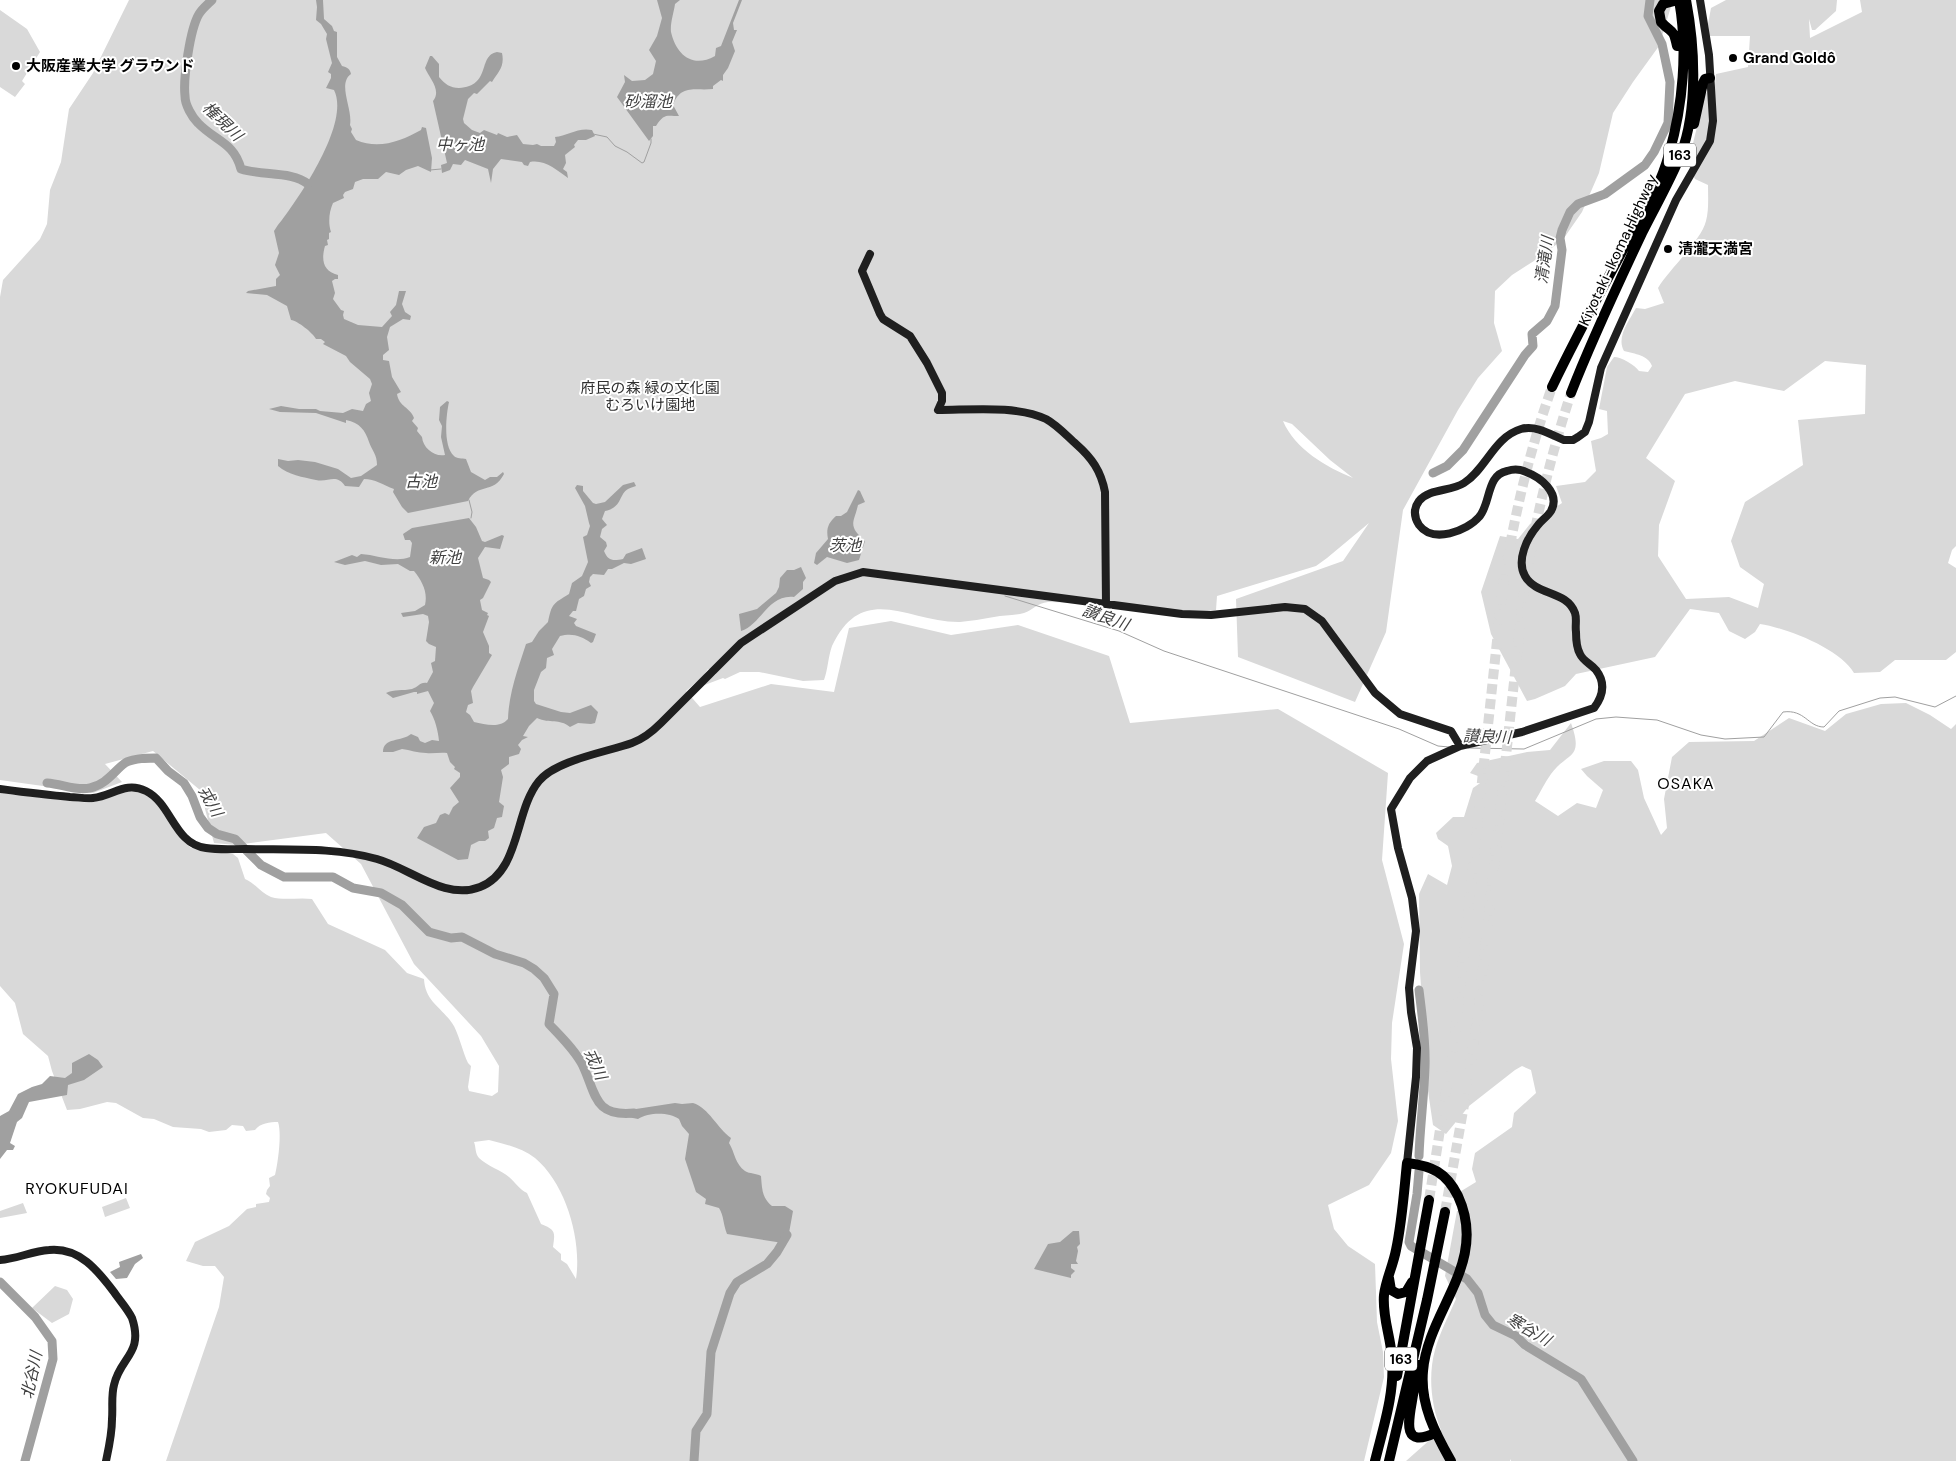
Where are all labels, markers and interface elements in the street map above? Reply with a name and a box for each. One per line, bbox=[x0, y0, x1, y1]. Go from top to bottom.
place label: Grand Goldô bbox=[1743, 48, 1836, 68]
marker: Grand Goldô bbox=[1727, 52, 1739, 64]
place label: 大阪産業大学 グラウンド bbox=[26, 56, 195, 76]
marker: 大阪産業大学 グラウンド bbox=[10, 60, 22, 72]
water label: 砂溜池 bbox=[624, 91, 674, 112]
water label: 権現川 bbox=[198, 97, 249, 147]
water label: 中ヶ池 bbox=[436, 134, 486, 155]
road number: 163 bbox=[1664, 144, 1696, 166]
street label: Kiyotaki-Ikoma Highway bbox=[1574, 170, 1662, 329]
water label: 清滝川 bbox=[1531, 233, 1559, 285]
place label: 清瀧天満宮 bbox=[1678, 239, 1753, 259]
marker: 清瀧天満宮 bbox=[1662, 243, 1674, 255]
park label: 府民の森 緑の文化園 むろいけ園地 bbox=[581, 378, 720, 415]
water label: 古池 bbox=[405, 471, 439, 492]
water label: 茨池 bbox=[829, 535, 863, 556]
water label: 新池 bbox=[429, 547, 463, 568]
water label: 讃良川 bbox=[1080, 600, 1134, 636]
water label: 讃良川 bbox=[1463, 725, 1513, 748]
district label: OSAKA bbox=[1657, 773, 1715, 794]
water label: 戎川 bbox=[194, 782, 228, 822]
water label: 戎川 bbox=[579, 1045, 612, 1085]
district label: RYOKUFUDAI bbox=[25, 1178, 129, 1199]
water label: 寒谷川 bbox=[1503, 1308, 1557, 1352]
water label: 北谷川 bbox=[16, 1347, 47, 1401]
road number: 163 bbox=[1385, 1348, 1417, 1370]

